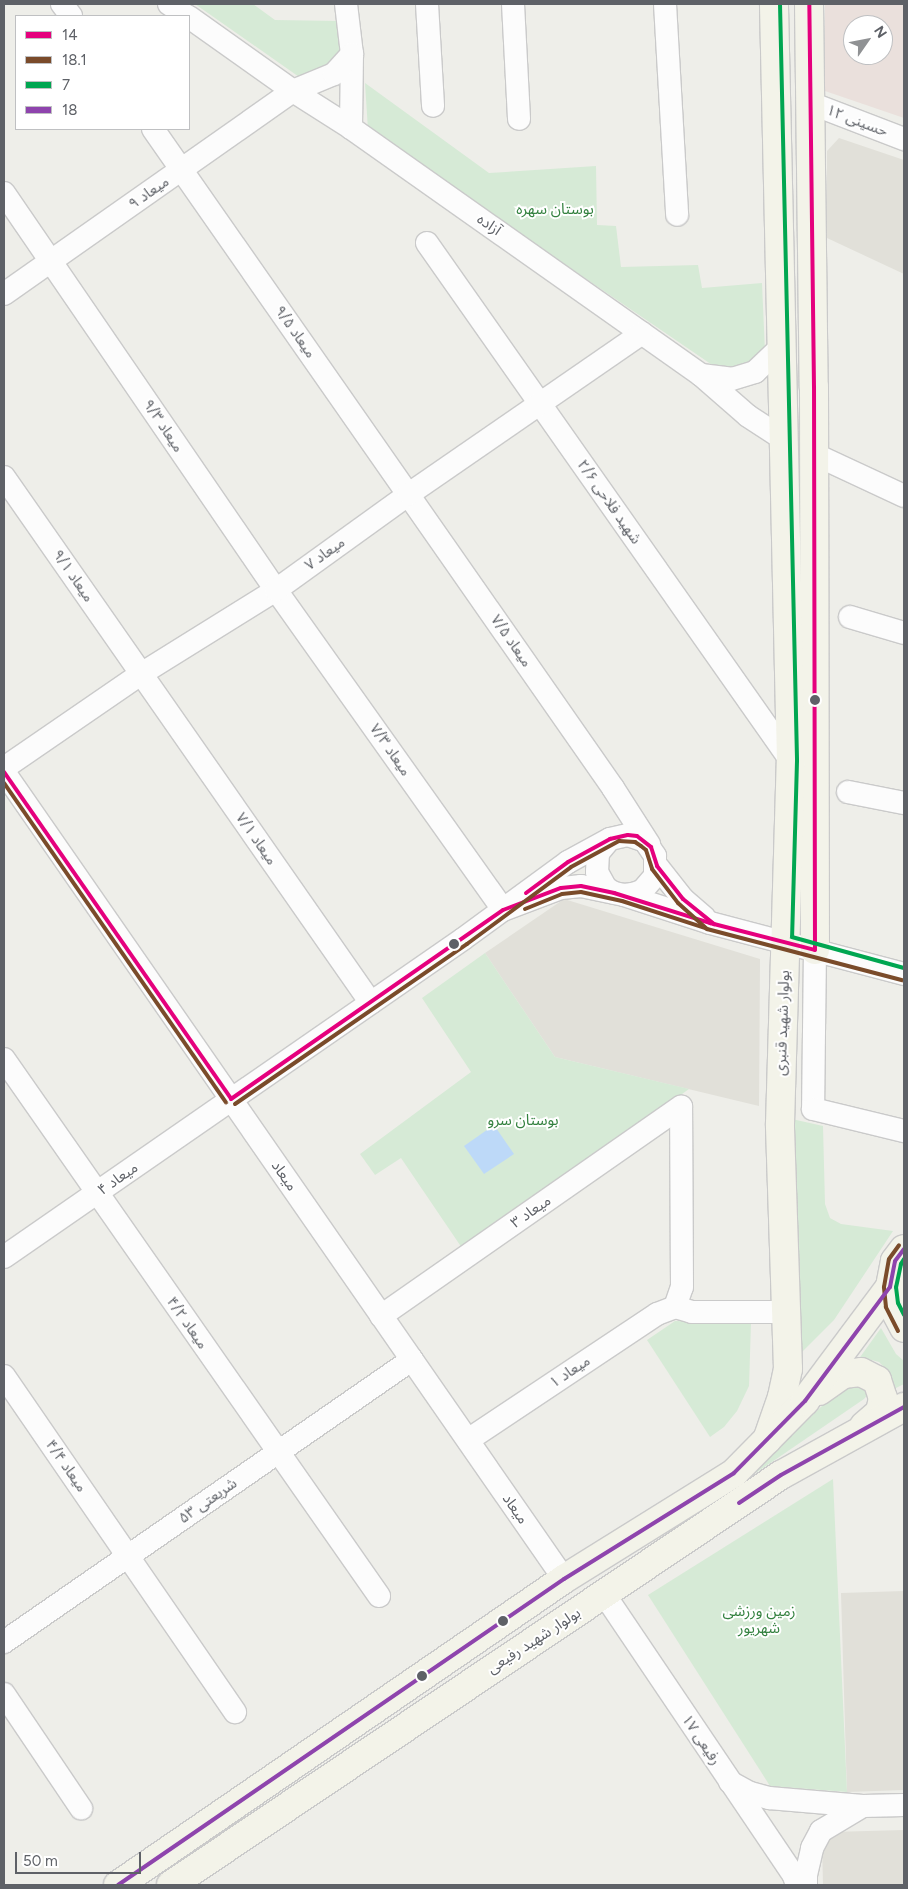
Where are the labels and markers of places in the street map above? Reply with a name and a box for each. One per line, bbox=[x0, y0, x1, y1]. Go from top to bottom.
unlabelled marker bbox=[810, 695, 820, 705]
unlabelled marker bbox=[449, 939, 459, 949]
unlabelled marker bbox=[498, 1616, 508, 1626]
unlabelled marker bbox=[417, 1671, 427, 1681]

